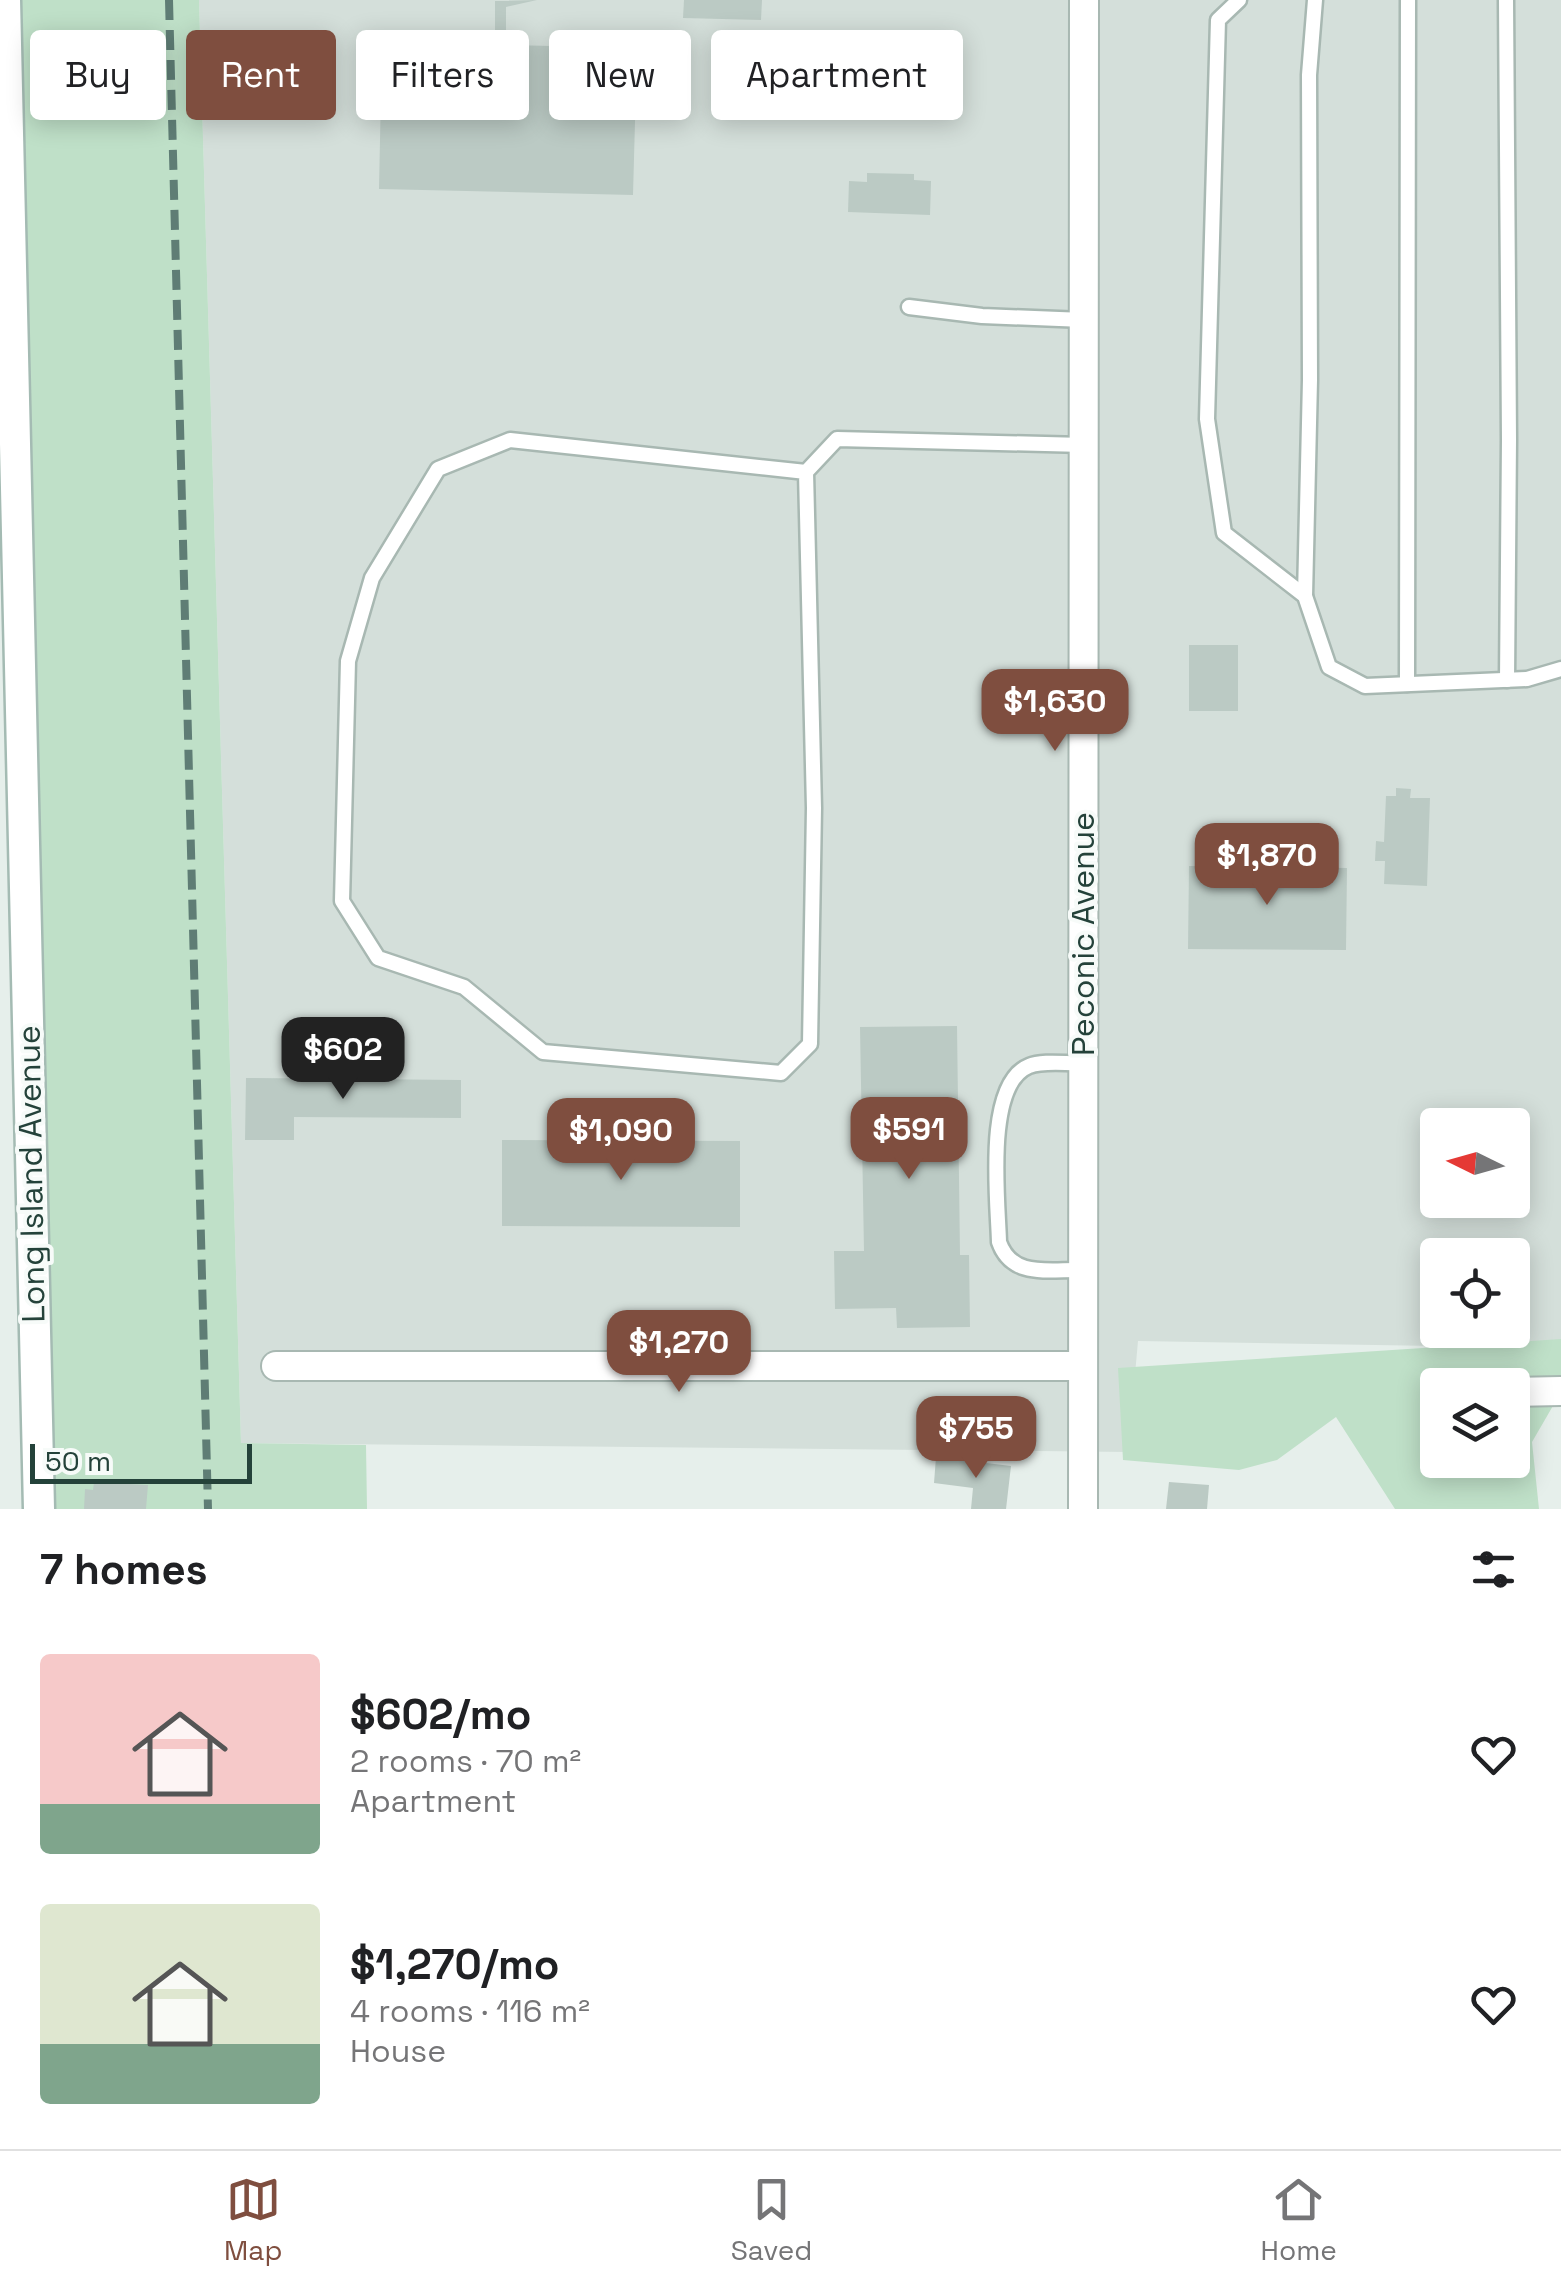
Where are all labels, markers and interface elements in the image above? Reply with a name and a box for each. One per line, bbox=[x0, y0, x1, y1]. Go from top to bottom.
chip: Buy bbox=[30, 30, 166, 120]
chip: Rent bbox=[186, 30, 336, 120]
chip: Filters bbox=[356, 30, 529, 120]
chip: New bbox=[549, 30, 691, 120]
chip: Apartment bbox=[711, 30, 963, 120]
pin: $1,630 bbox=[974, 669, 1136, 754]
text: $1,630 bbox=[1004, 681, 1106, 721]
street label: Peconic Avenue bbox=[1063, 812, 1103, 1056]
pin: $1,870 bbox=[1186, 823, 1348, 908]
text: $1,870 bbox=[1217, 835, 1317, 875]
pin: $602 bbox=[284, 1017, 402, 1102]
street label: Long Island Avenue bbox=[8, 1025, 54, 1323]
text: $602 bbox=[304, 1029, 382, 1069]
pin: $591 bbox=[850, 1097, 968, 1182]
pin: $1,090 bbox=[540, 1098, 702, 1183]
north arrow bbox=[1420, 1108, 1530, 1218]
map controls bbox=[1420, 1108, 1530, 1478]
text: $591 bbox=[873, 1109, 945, 1149]
text: $1,090 bbox=[569, 1110, 673, 1150]
button: locate bbox=[1420, 1238, 1530, 1348]
pin: $1,270 bbox=[598, 1310, 760, 1395]
text: $1,270 bbox=[629, 1322, 729, 1362]
button: layers bbox=[1420, 1368, 1530, 1478]
pin: $755 bbox=[917, 1396, 1035, 1481]
text: $755 bbox=[938, 1408, 1014, 1448]
scale bar bbox=[30, 1439, 252, 1484]
text: 50 m bbox=[45, 1443, 111, 1479]
icon: filters bbox=[1466, 1542, 1521, 1597]
text: 7 homes bbox=[40, 1543, 208, 1596]
text: $602/mo bbox=[350, 1688, 531, 1741]
icon: home bbox=[120, 1694, 240, 1814]
icon: heart bbox=[1466, 1727, 1521, 1782]
text: 2 rooms · 70 m² bbox=[350, 1741, 581, 1781]
text: Apartment bbox=[350, 1781, 516, 1821]
text: $1,270/mo bbox=[350, 1938, 560, 1991]
icon: home bbox=[120, 1944, 240, 2064]
icon: heart bbox=[1466, 1977, 1521, 2032]
text: 4 rooms · 116 m² bbox=[350, 1991, 590, 2031]
text: House bbox=[350, 2031, 446, 2071]
tab: Map bbox=[224, 2172, 282, 2268]
tab: Saved bbox=[731, 2172, 812, 2268]
tab: Home bbox=[1261, 2172, 1337, 2268]

